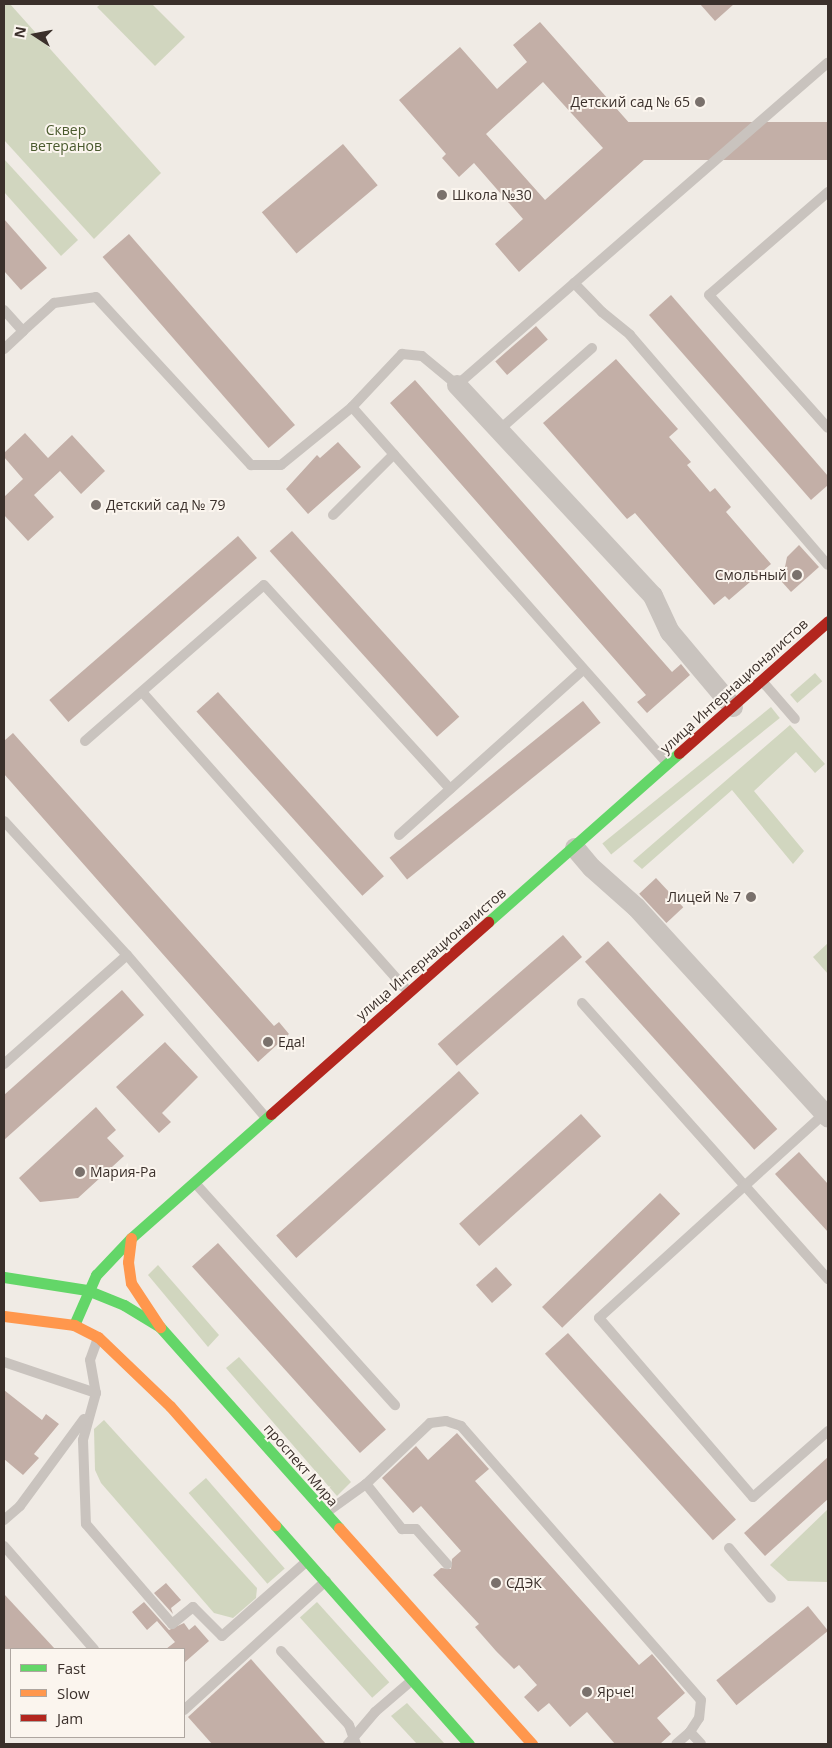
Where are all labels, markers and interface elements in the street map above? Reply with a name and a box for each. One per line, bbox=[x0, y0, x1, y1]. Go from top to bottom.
north arrow bbox=[10, 10, 60, 60]
text: N bbox=[9, 25, 30, 39]
place label: Детский сад № 65 bbox=[571, 94, 690, 110]
marker: Детский сад № 65 bbox=[694, 96, 706, 108]
park label: Сквер ветеранов bbox=[30, 122, 102, 154]
place label: Школа №30 bbox=[452, 187, 532, 203]
marker: Школа №30 bbox=[436, 189, 448, 201]
place label: Детский сад № 79 bbox=[106, 497, 225, 513]
marker: Детский сад № 79 bbox=[90, 499, 102, 511]
place label: Смольный bbox=[715, 567, 787, 583]
marker: Смольный bbox=[791, 569, 803, 581]
street label: улица Интернационалистов bbox=[657, 615, 811, 757]
street label: улица Интернационалистов bbox=[353, 884, 509, 1024]
place label: Лицей № 7 bbox=[667, 889, 741, 905]
marker: Лицей № 7 bbox=[745, 891, 757, 903]
place label: Еда! bbox=[278, 1034, 305, 1050]
marker: Еда! bbox=[262, 1036, 274, 1048]
place label: Мария-Ра bbox=[90, 1164, 156, 1180]
marker: Мария-Ра bbox=[74, 1166, 86, 1178]
street label: проспект Мира bbox=[260, 1420, 342, 1510]
place label: СДЭК bbox=[506, 1575, 542, 1591]
marker: СДЭК bbox=[490, 1577, 502, 1589]
legend bbox=[10, 1648, 185, 1738]
text: Fast bbox=[57, 1658, 86, 1678]
text: Slow bbox=[57, 1683, 90, 1703]
place label: Ярче! bbox=[597, 1684, 634, 1700]
marker: Ярче! bbox=[581, 1686, 593, 1698]
text: Jam bbox=[57, 1708, 83, 1728]

